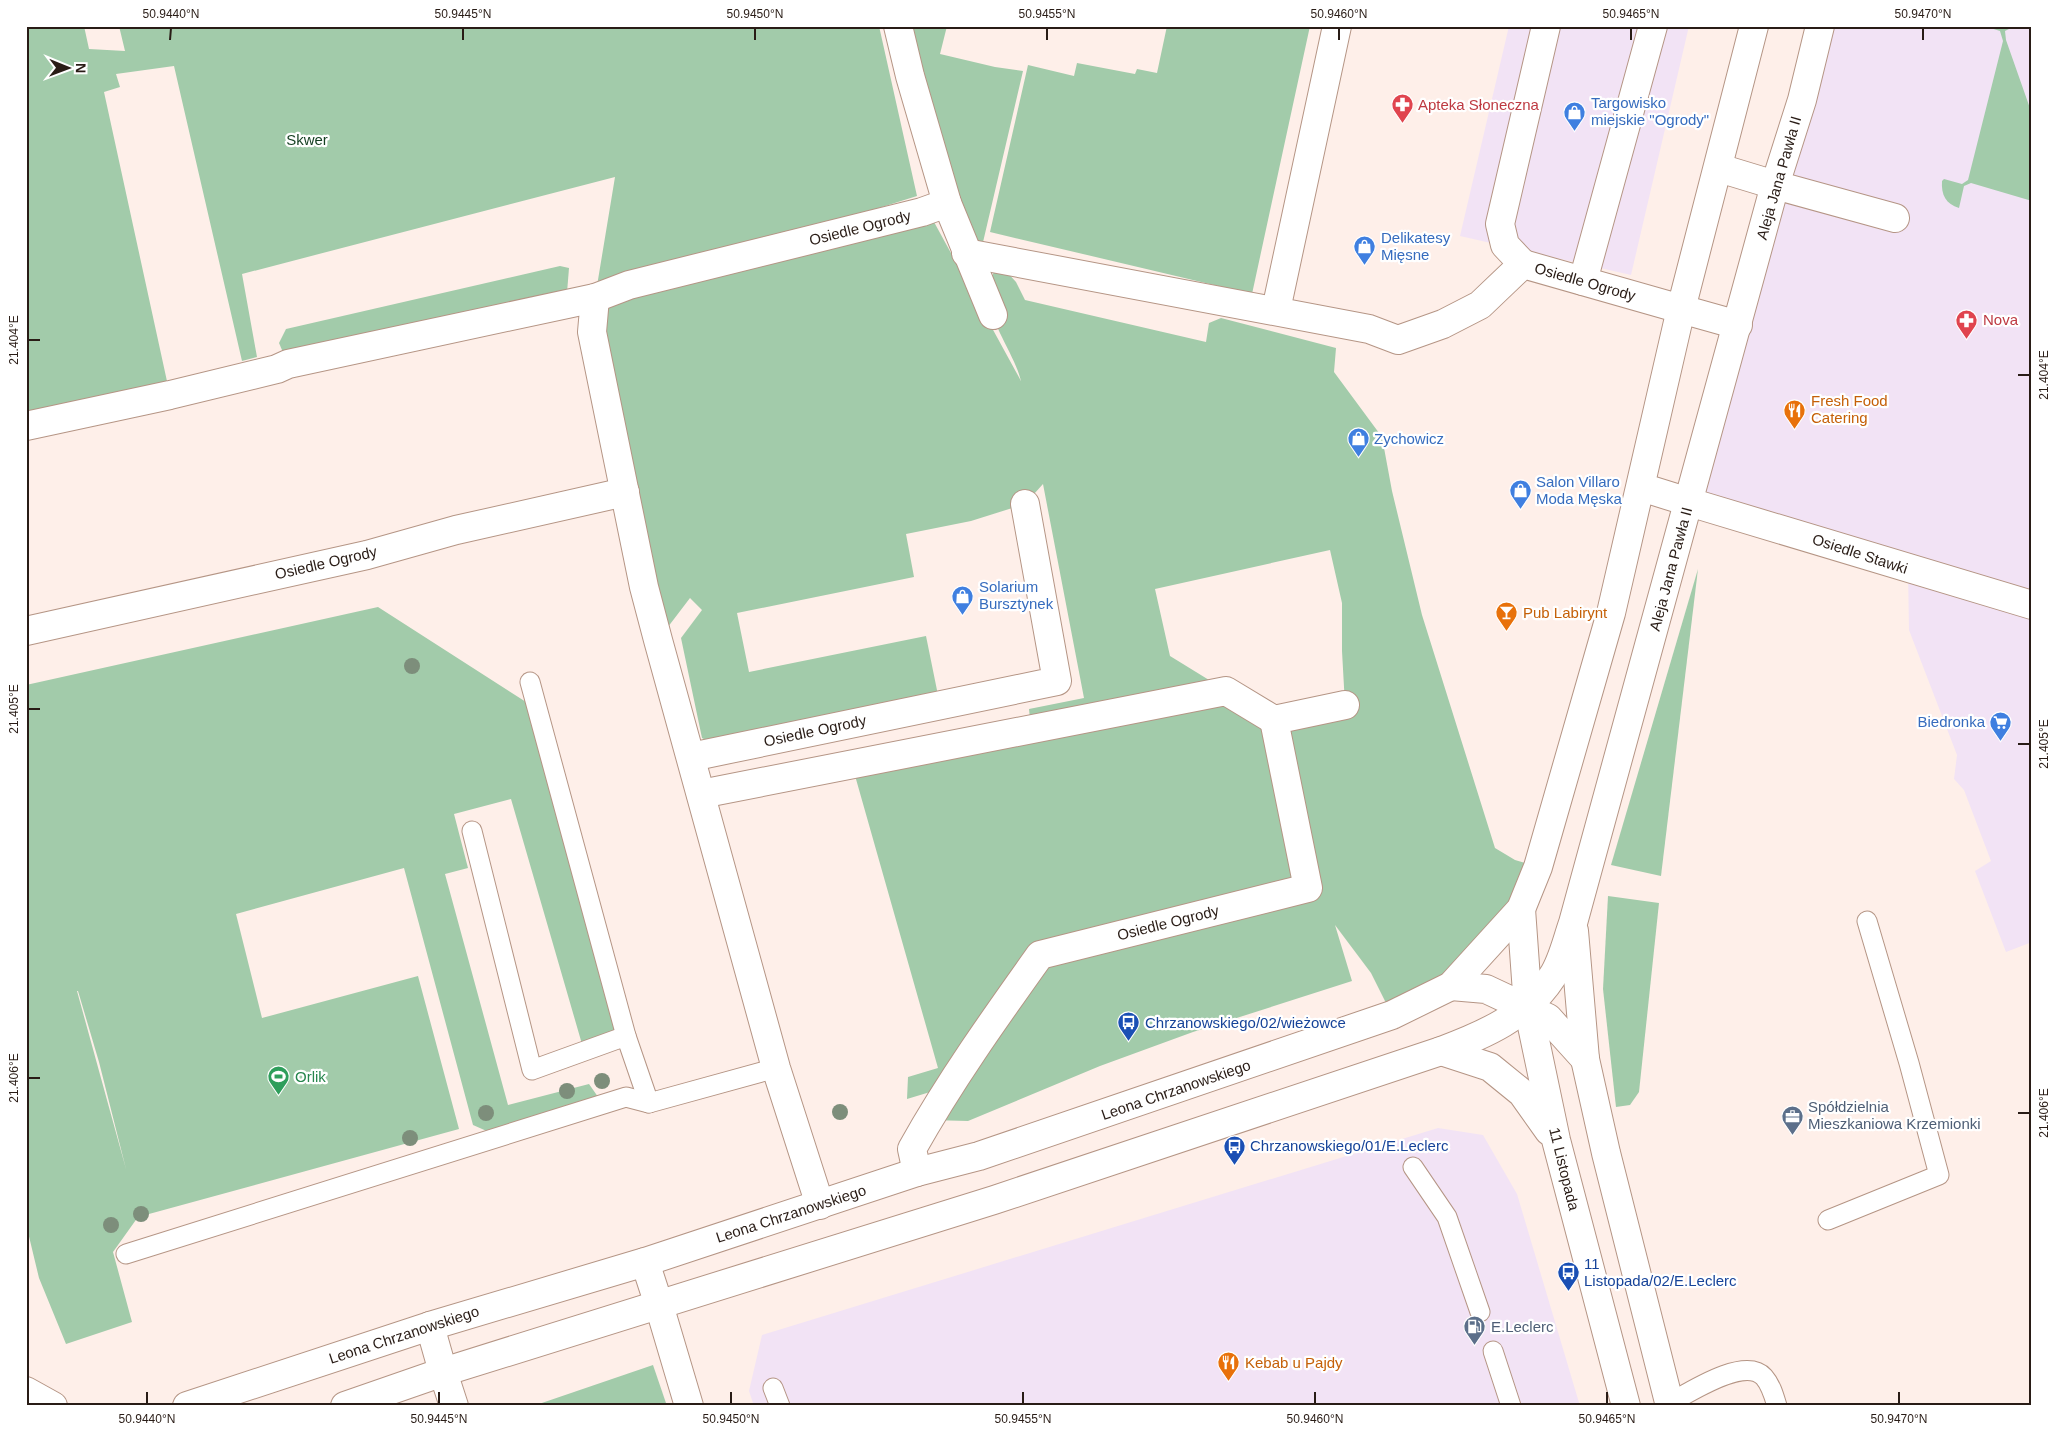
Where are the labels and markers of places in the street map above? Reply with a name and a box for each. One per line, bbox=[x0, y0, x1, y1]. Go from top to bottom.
pharmacy icon: Apteka Słoneczna bbox=[1390, 93, 1414, 124]
place label: Targowisko miejskie "Ogrody" bbox=[1591, 94, 1709, 128]
place label: Apteka Słoneczna bbox=[1418, 96, 1540, 113]
shop icon: Targowisko miejskie "Ogrody" bbox=[1563, 100, 1587, 131]
place label: Delikatesy Mięsne bbox=[1381, 229, 1451, 263]
shop icon: Delikatesy Mięsne bbox=[1353, 235, 1377, 266]
pharmacy icon: Nova bbox=[1955, 308, 1979, 339]
place label: Nova bbox=[1983, 311, 2019, 328]
place label: Fresh Food Catering bbox=[1811, 392, 1888, 426]
restaurant icon: Fresh Food Catering bbox=[1783, 398, 1807, 429]
shop icon: Zychowicz bbox=[1346, 427, 1370, 458]
place label: Zychowicz bbox=[1374, 430, 1444, 447]
place label: Salon Villaro Moda Męska bbox=[1536, 473, 1623, 507]
shop icon: Salon Villaro Moda Męska bbox=[1508, 479, 1532, 510]
place label: Solarium Bursztynek bbox=[979, 578, 1054, 612]
shop icon: Solarium Bursztynek bbox=[951, 584, 975, 615]
bar icon: Pub Labirynt bbox=[1495, 601, 1519, 632]
place label: Pub Labirynt bbox=[1523, 604, 1608, 621]
supermarket icon: Biedronka bbox=[1989, 710, 2013, 741]
place label: Biedronka bbox=[1917, 713, 1986, 730]
bus stop icon: Chrzanowskiego/02/wieżowce bbox=[1117, 1011, 1141, 1042]
place label: Chrzanowskiego/02/wieżowce bbox=[1145, 1014, 1346, 1031]
sports icon: Orlik bbox=[267, 1065, 291, 1096]
place label: Orlik bbox=[295, 1068, 326, 1085]
place label: Spółdzielnia Mieszkaniowa Krzemionki bbox=[1808, 1098, 1981, 1132]
office icon: Spółdzielnia Mieszkaniowa Krzemionki bbox=[1780, 1104, 1804, 1135]
bus stop icon: Chrzanowskiego/01/E.Leclerc bbox=[1222, 1134, 1246, 1165]
place label: Chrzanowskiego/01/E.Leclerc bbox=[1250, 1137, 1449, 1154]
place label: 11 Listopada/02/E.Leclerc bbox=[1584, 1255, 1737, 1289]
bus stop icon: 11 Listopada/02/E.Leclerc bbox=[1556, 1261, 1580, 1292]
fuel station icon: E.Leclerc bbox=[1463, 1315, 1487, 1346]
place label: E.Leclerc bbox=[1491, 1318, 1554, 1335]
restaurant icon: Kebab u Pajdy bbox=[1217, 1351, 1241, 1382]
place label: Kebab u Pajdy bbox=[1245, 1354, 1343, 1371]

